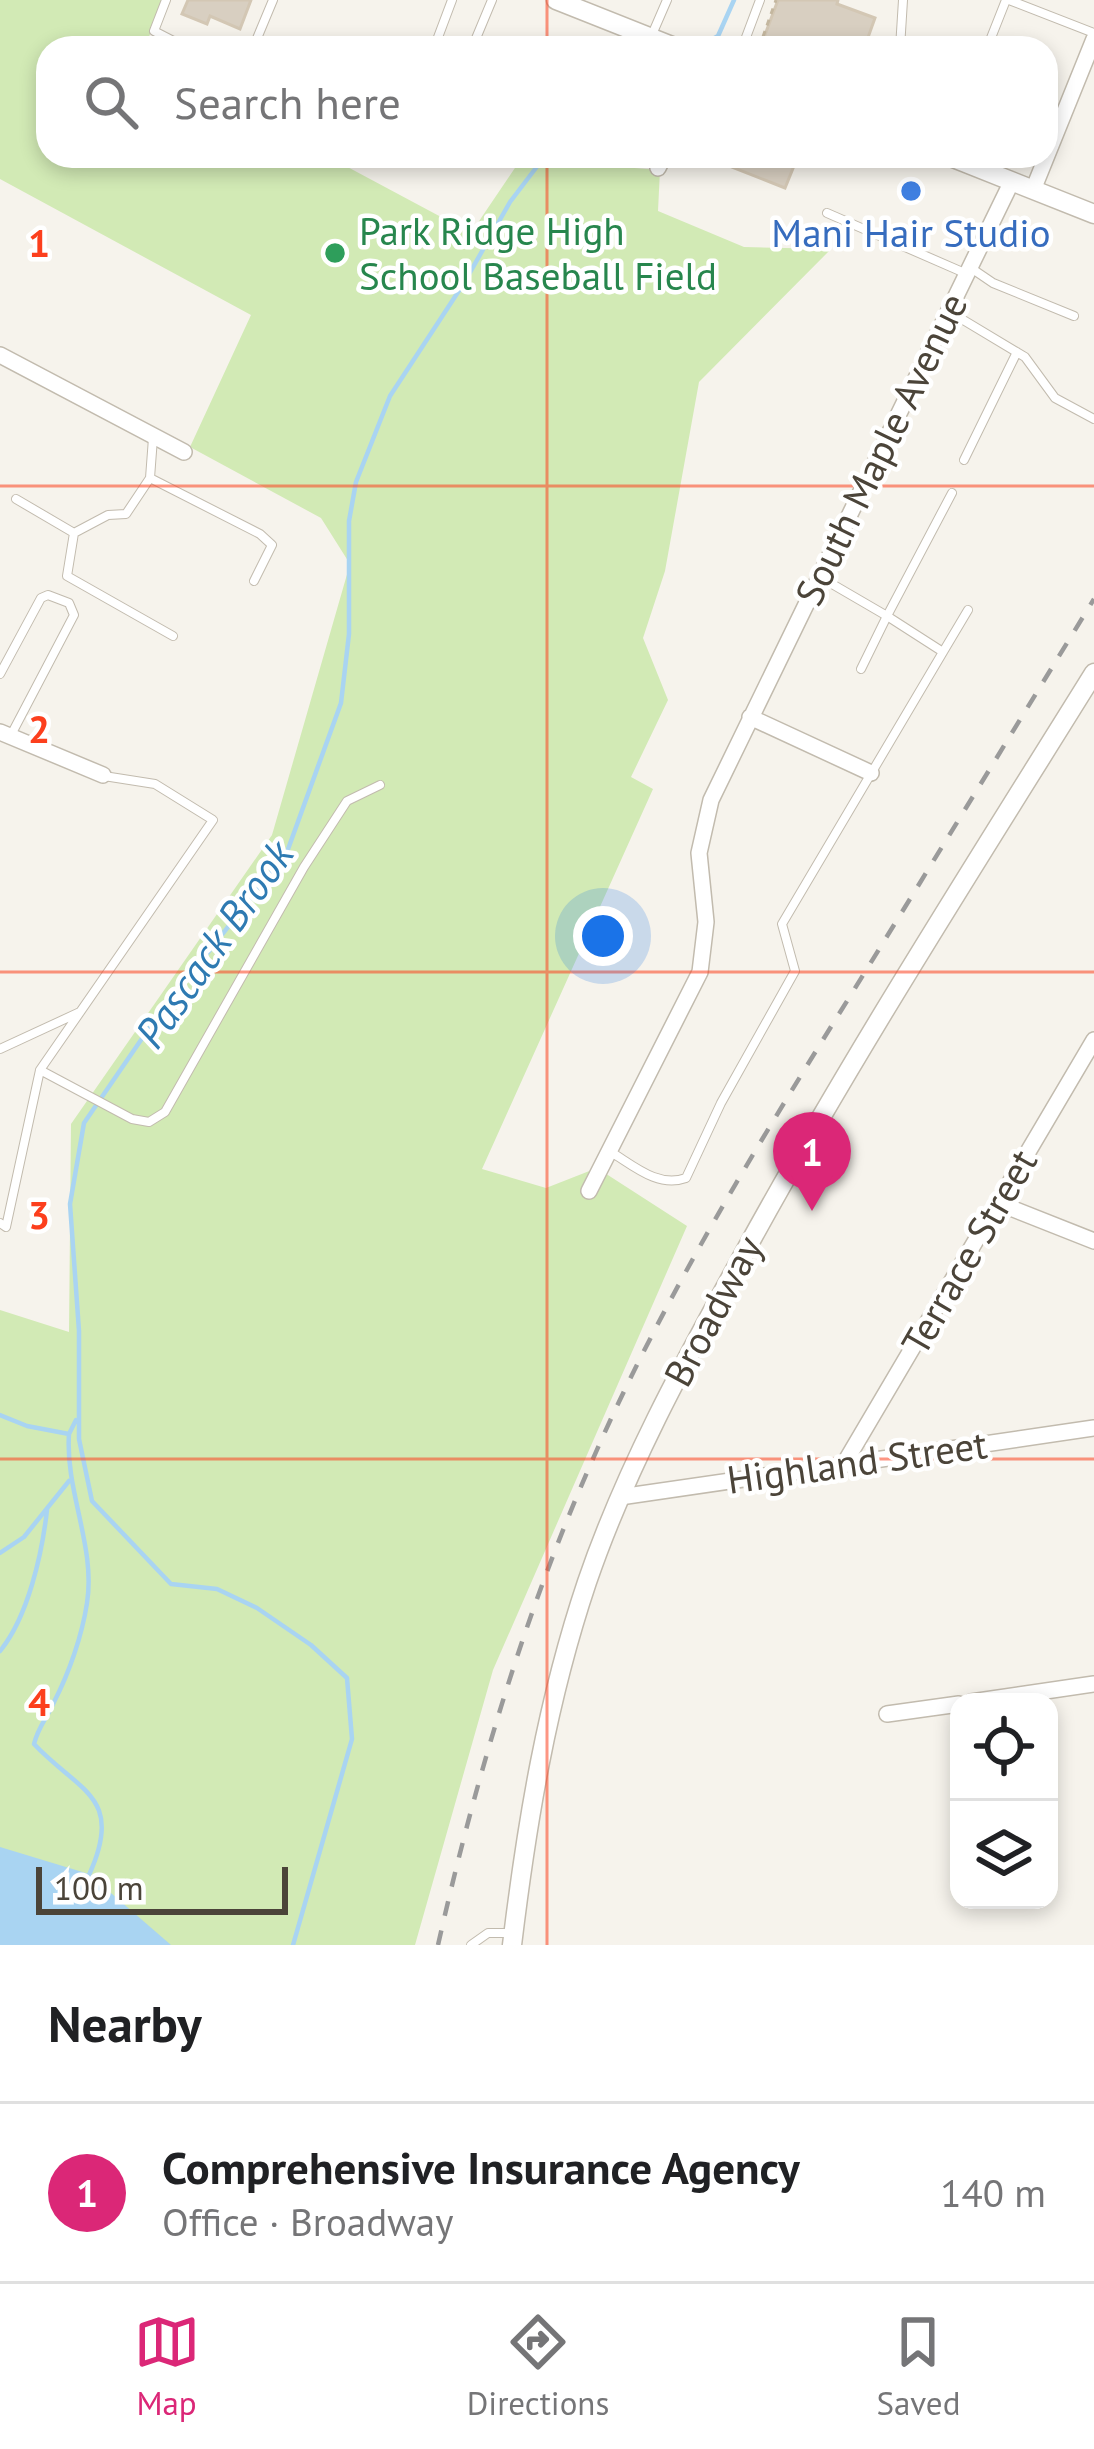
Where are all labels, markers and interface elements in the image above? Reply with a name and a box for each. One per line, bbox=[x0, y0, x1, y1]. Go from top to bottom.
search box bbox=[36, 36, 1058, 168]
icon: search bbox=[78, 69, 144, 135]
text: Search here bbox=[174, 73, 401, 131]
marker: Mani Hair Studio bbox=[898, 178, 924, 204]
place label: Park Ridge High School Baseball Field bbox=[359, 205, 717, 301]
place label: Mani Hair Studio bbox=[771, 207, 1051, 258]
text: 1 bbox=[28, 217, 50, 268]
marker: Park Ridge High School Baseball Field bbox=[322, 240, 348, 266]
street label: South Maple Avenue bbox=[783, 284, 978, 613]
text: 2 bbox=[28, 703, 50, 754]
water label: Pascack Brook bbox=[122, 828, 306, 1058]
your location bbox=[573, 906, 633, 966]
pin: 1 bbox=[773, 1112, 851, 1211]
street label: Terrace Street bbox=[889, 1140, 1048, 1364]
text: 3 bbox=[28, 1189, 50, 1240]
street label: Broadway bbox=[652, 1227, 773, 1395]
street label: Highland Street bbox=[724, 1418, 990, 1505]
text: 4 bbox=[28, 1676, 50, 1727]
map controls bbox=[950, 1693, 1058, 1909]
button: locate bbox=[950, 1693, 1058, 1801]
button: layers bbox=[950, 1801, 1058, 1909]
scale bar bbox=[36, 1861, 288, 1914]
text: 100 m bbox=[54, 1866, 144, 1909]
text: Nearby bbox=[48, 1990, 202, 2056]
text: Comprehensive Insurance Agency bbox=[162, 2138, 800, 2196]
text: 1 bbox=[76, 2167, 98, 2218]
text: 140 m bbox=[940, 2167, 1046, 2218]
text: Office · Broadway bbox=[162, 2196, 453, 2247]
tab: Map bbox=[134, 2309, 200, 2424]
tab: Directions bbox=[467, 2309, 609, 2424]
tab: Saved bbox=[876, 2309, 960, 2424]

